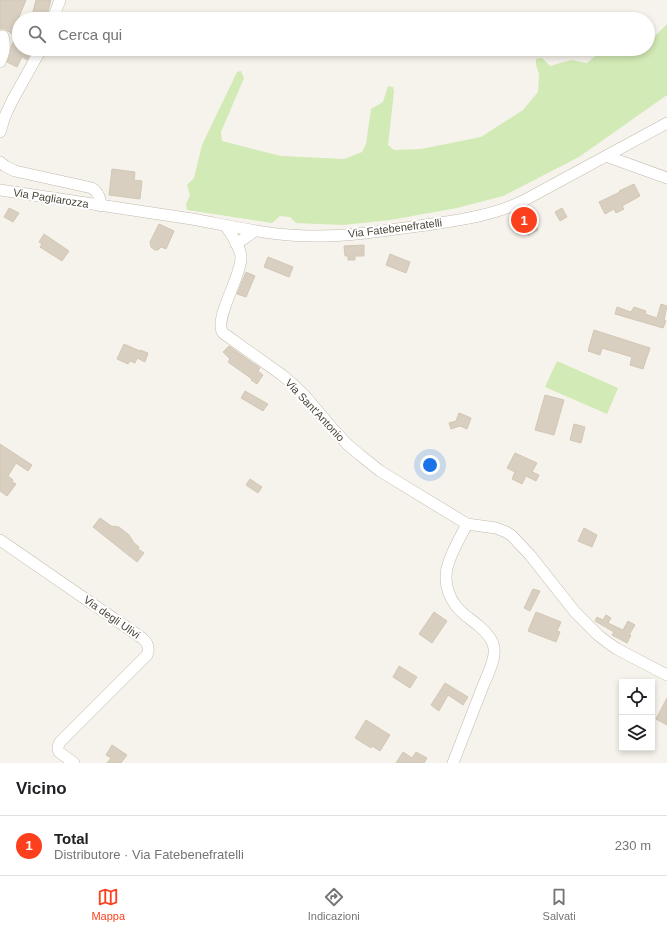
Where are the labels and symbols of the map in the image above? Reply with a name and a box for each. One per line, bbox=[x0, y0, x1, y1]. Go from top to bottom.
street label: Via Pagliarozza bbox=[12, 186, 90, 210]
pin: 1 bbox=[511, 205, 537, 235]
street label: Via Fatebenefratelli bbox=[347, 216, 443, 240]
street label: Via Sant'Antonio bbox=[283, 376, 347, 444]
your location bbox=[420, 455, 440, 475]
street label: Via degli Ulivi bbox=[82, 593, 142, 641]

